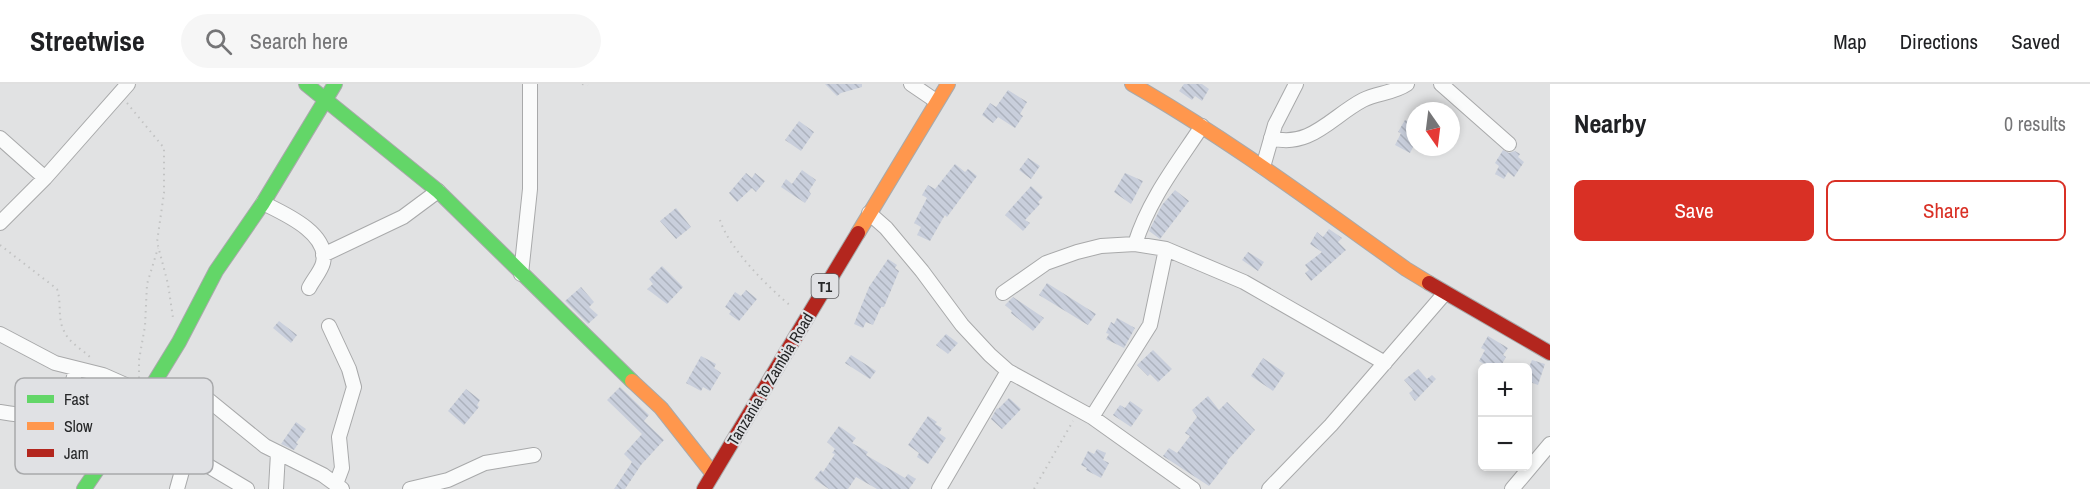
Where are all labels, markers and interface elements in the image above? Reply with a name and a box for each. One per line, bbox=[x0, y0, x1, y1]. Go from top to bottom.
search box bbox=[181, 14, 601, 68]
text: Streetwise bbox=[30, 22, 145, 60]
icon: search bbox=[202, 25, 235, 58]
text: Search here bbox=[250, 26, 348, 56]
text: Map bbox=[1833, 27, 1867, 56]
text: Directions bbox=[1900, 27, 1978, 56]
text: Saved bbox=[2011, 27, 2060, 56]
north arrow bbox=[1406, 102, 1460, 156]
text: Nearby bbox=[1574, 106, 1646, 141]
text: 0 results bbox=[2004, 110, 2066, 137]
button: Save bbox=[1574, 180, 1814, 241]
button: Share bbox=[1826, 180, 2066, 241]
road number: T1 bbox=[812, 274, 838, 298]
street label: Tanzania to Zambia Road bbox=[722, 309, 818, 449]
map controls bbox=[1478, 363, 1532, 471]
button: + bbox=[1478, 363, 1532, 417]
legend bbox=[15, 378, 213, 474]
text: Fast bbox=[64, 388, 89, 410]
text: Slow bbox=[64, 415, 93, 437]
button: − bbox=[1478, 417, 1532, 471]
text: Jam bbox=[64, 442, 89, 464]

